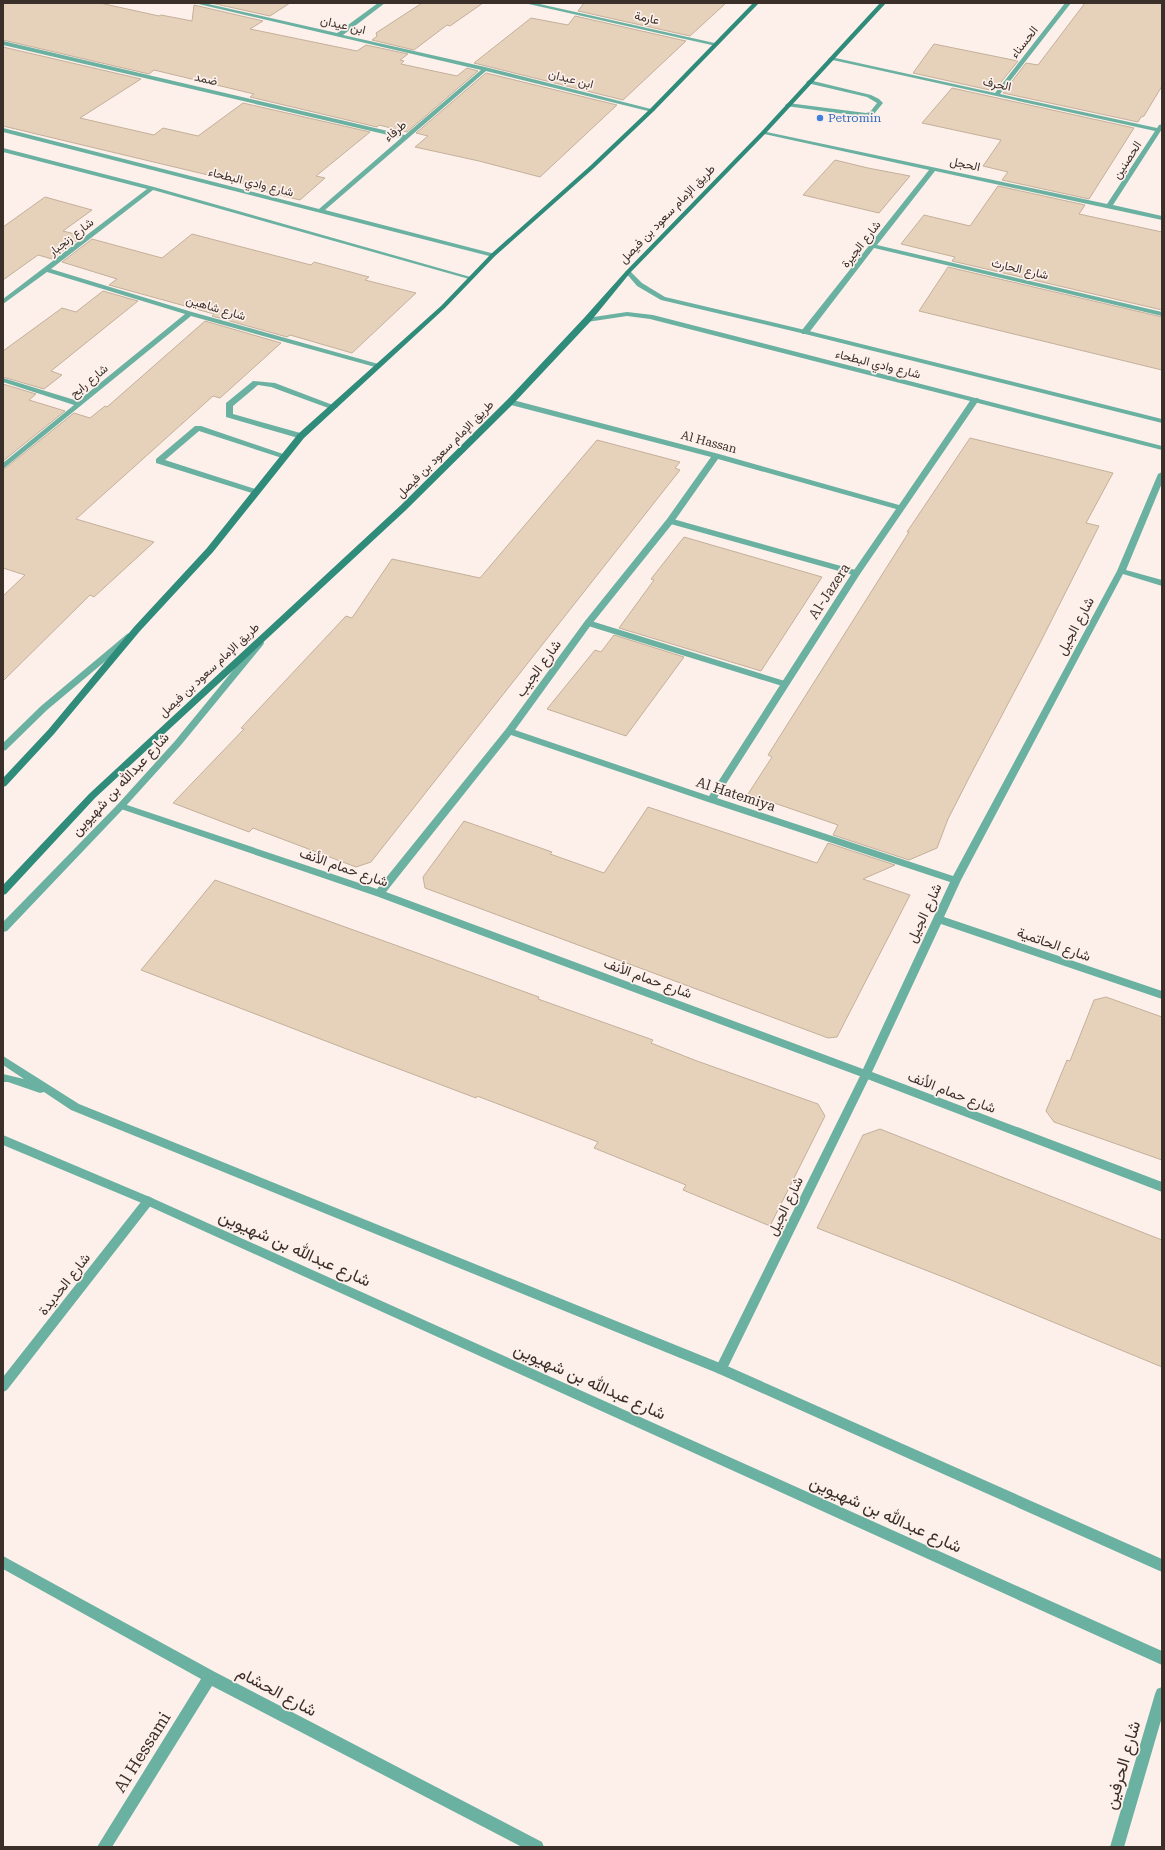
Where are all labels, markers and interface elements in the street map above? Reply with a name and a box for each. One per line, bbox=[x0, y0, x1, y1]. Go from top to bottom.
street label: عارمة bbox=[633, 9, 661, 28]
street label: ابن عيدان bbox=[319, 13, 367, 38]
street label: الحسناء bbox=[1007, 23, 1041, 61]
street label: ابن عبدان bbox=[547, 67, 595, 92]
street label: ضمد bbox=[193, 70, 219, 88]
street label: الحرف bbox=[981, 74, 1012, 95]
place label: Petromin bbox=[828, 111, 881, 125]
marker: Petromin bbox=[815, 113, 825, 123]
street label: طرفاء bbox=[381, 117, 410, 145]
street label: الحصنين bbox=[1110, 138, 1145, 182]
street label: الحجل bbox=[948, 154, 981, 175]
street label: طريق الإمام سعود بن فيصل bbox=[616, 162, 719, 267]
street label: شارع وادي البطحاء bbox=[206, 165, 295, 202]
street label: شارع زنجبار bbox=[45, 215, 98, 261]
street label: شارع الجيرة bbox=[838, 218, 885, 271]
street label: شارع الحارث bbox=[990, 256, 1050, 284]
street label: شارع شاهين bbox=[184, 293, 248, 325]
street label: شارع وادي البطحاء bbox=[833, 347, 922, 384]
street label: شارع رابح bbox=[67, 361, 112, 402]
street label: طريق الإمام سعود بن فيصل bbox=[393, 397, 497, 501]
street label: Al Hassan bbox=[680, 428, 739, 456]
street label: Al-Jazera bbox=[805, 560, 853, 622]
street label: شارع الجيل bbox=[1053, 594, 1100, 659]
street label: طريق الإمام سعود بن فيصل bbox=[156, 620, 263, 721]
street label: شارع الجيب bbox=[512, 636, 566, 701]
street label: شارع عبدالله بن شهيوين bbox=[68, 729, 174, 841]
street label: Al Hatemiya bbox=[694, 774, 778, 814]
street label: شارع حمام الأنف bbox=[297, 844, 390, 893]
street label: شارع الجيل bbox=[903, 881, 947, 946]
street label: شارع الحاتمية bbox=[1014, 924, 1093, 967]
street label: شارع حمام الأنف bbox=[601, 955, 694, 1004]
street label: شارع حمام الأنف bbox=[905, 1068, 998, 1119]
street label: شارع الجيل bbox=[764, 1174, 809, 1239]
street label: شارع عبدالله بن شهيوين bbox=[215, 1205, 374, 1292]
street label: شارع الحديدة bbox=[35, 1250, 96, 1320]
street label: شارع عبدالله بن شهيوين bbox=[510, 1338, 669, 1425]
street label: شارع عبدالله بن شهيوين bbox=[806, 1471, 965, 1558]
street label: شارع الحشام bbox=[233, 1662, 320, 1722]
street label: Al Hessami bbox=[109, 1708, 175, 1796]
street label: شارع الحرفين bbox=[1100, 1718, 1146, 1812]

